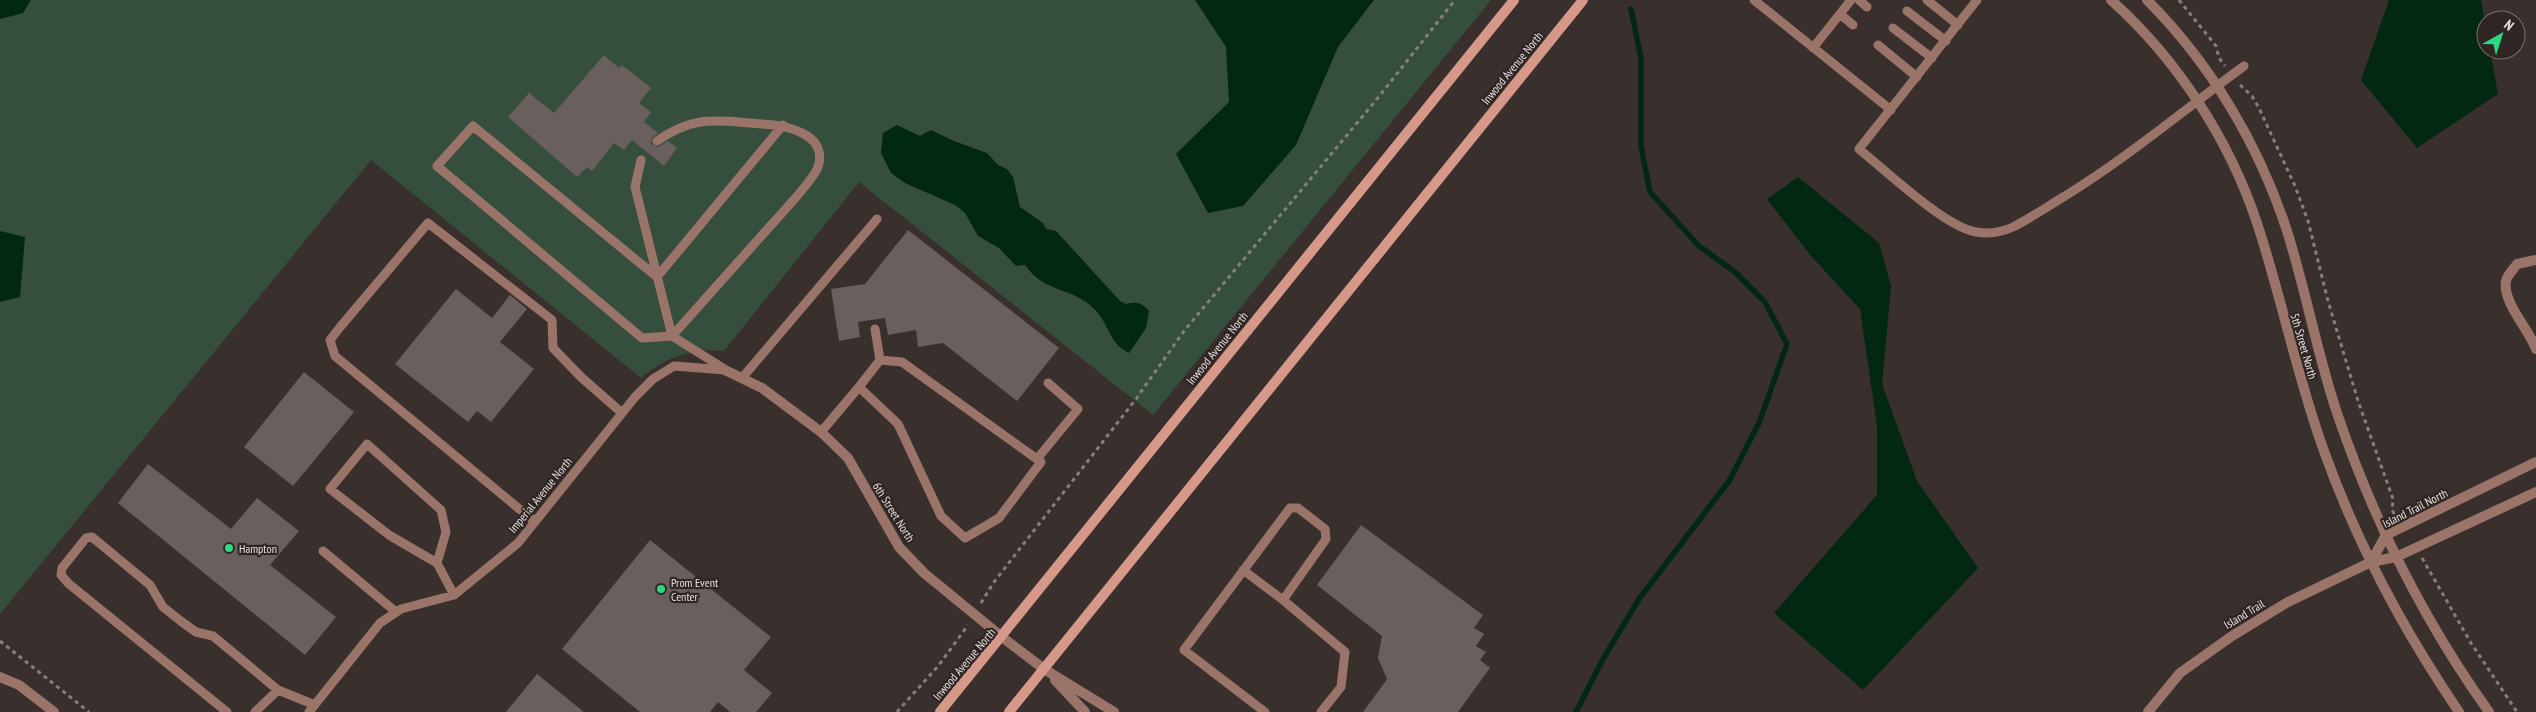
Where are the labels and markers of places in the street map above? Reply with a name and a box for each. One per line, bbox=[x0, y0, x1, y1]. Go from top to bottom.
place label: Hampton bbox=[239, 541, 277, 556]
marker: Hampton bbox=[223, 542, 235, 554]
place label: Prom Event Center bbox=[671, 575, 719, 604]
marker: Prom Event Center bbox=[655, 583, 667, 595]

